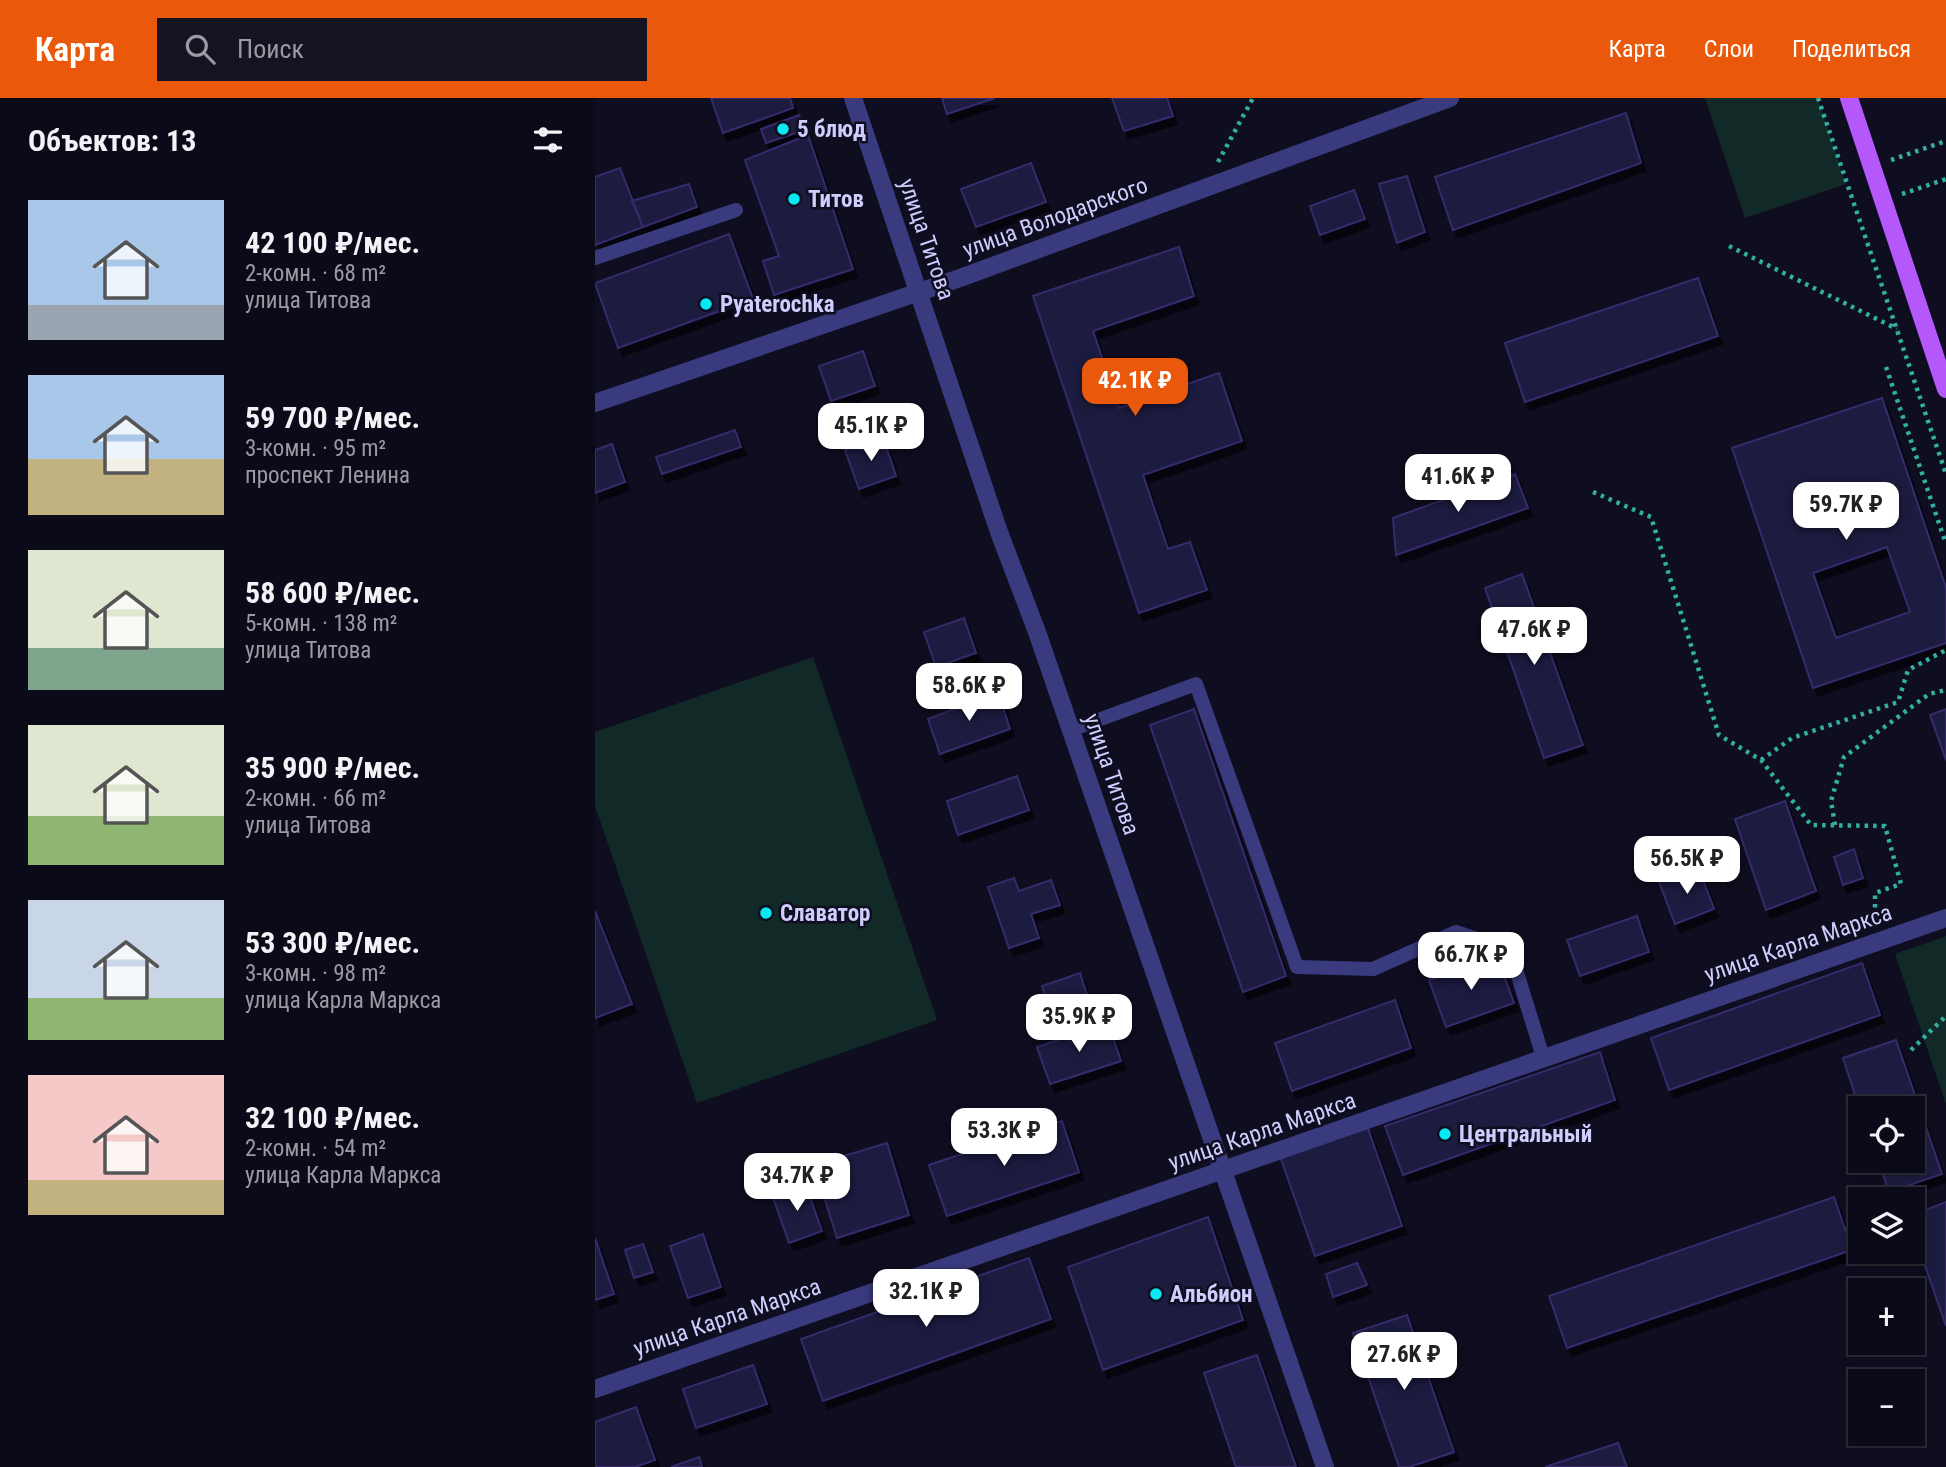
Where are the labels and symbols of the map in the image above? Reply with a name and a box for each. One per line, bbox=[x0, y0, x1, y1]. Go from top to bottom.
place label: 5 блюд bbox=[797, 116, 866, 143]
marker: 5 блюд bbox=[775, 121, 791, 137]
street label: улица Володарского bbox=[959, 171, 1151, 263]
street label: улица Титова bbox=[893, 175, 960, 303]
place label: Титов bbox=[808, 186, 864, 213]
marker: Титов bbox=[786, 191, 802, 207]
place label: Pyaterochka bbox=[720, 291, 835, 318]
marker: Pyaterochka bbox=[698, 296, 714, 312]
pin: 42.1K ₽ bbox=[1070, 358, 1200, 418]
pin: 45.1K ₽ bbox=[806, 404, 936, 463]
pin: 41.6K ₽ bbox=[1393, 454, 1523, 514]
pin: 59.7K ₽ bbox=[1781, 482, 1911, 542]
pin: 47.6K ₽ bbox=[1469, 608, 1599, 667]
pin: 58.6K ₽ bbox=[904, 664, 1034, 723]
street label: улица Титова bbox=[1078, 710, 1145, 838]
pin: 56.5K ₽ bbox=[1622, 836, 1752, 896]
street label: улица Карла Маркса bbox=[1701, 899, 1895, 988]
place label: Славатор bbox=[780, 900, 871, 927]
marker: Славатор bbox=[758, 905, 774, 921]
pin: 66.7K ₽ bbox=[1406, 932, 1536, 992]
pin: 35.9K ₽ bbox=[1014, 995, 1144, 1054]
street label: улица Карла Маркса bbox=[1165, 1087, 1359, 1176]
pin: 53.3K ₽ bbox=[939, 1108, 1069, 1168]
place label: Центральный bbox=[1459, 1121, 1592, 1148]
marker: Центральный bbox=[1437, 1126, 1453, 1142]
pin: 34.7K ₽ bbox=[732, 1154, 862, 1213]
pin: 32.1K ₽ bbox=[861, 1270, 991, 1329]
street label: улица Карла Маркса bbox=[630, 1273, 824, 1362]
place label: Альбион bbox=[1170, 1281, 1253, 1308]
marker: Альбион bbox=[1148, 1286, 1164, 1302]
pin: 27.6K ₽ bbox=[1339, 1332, 1469, 1392]

